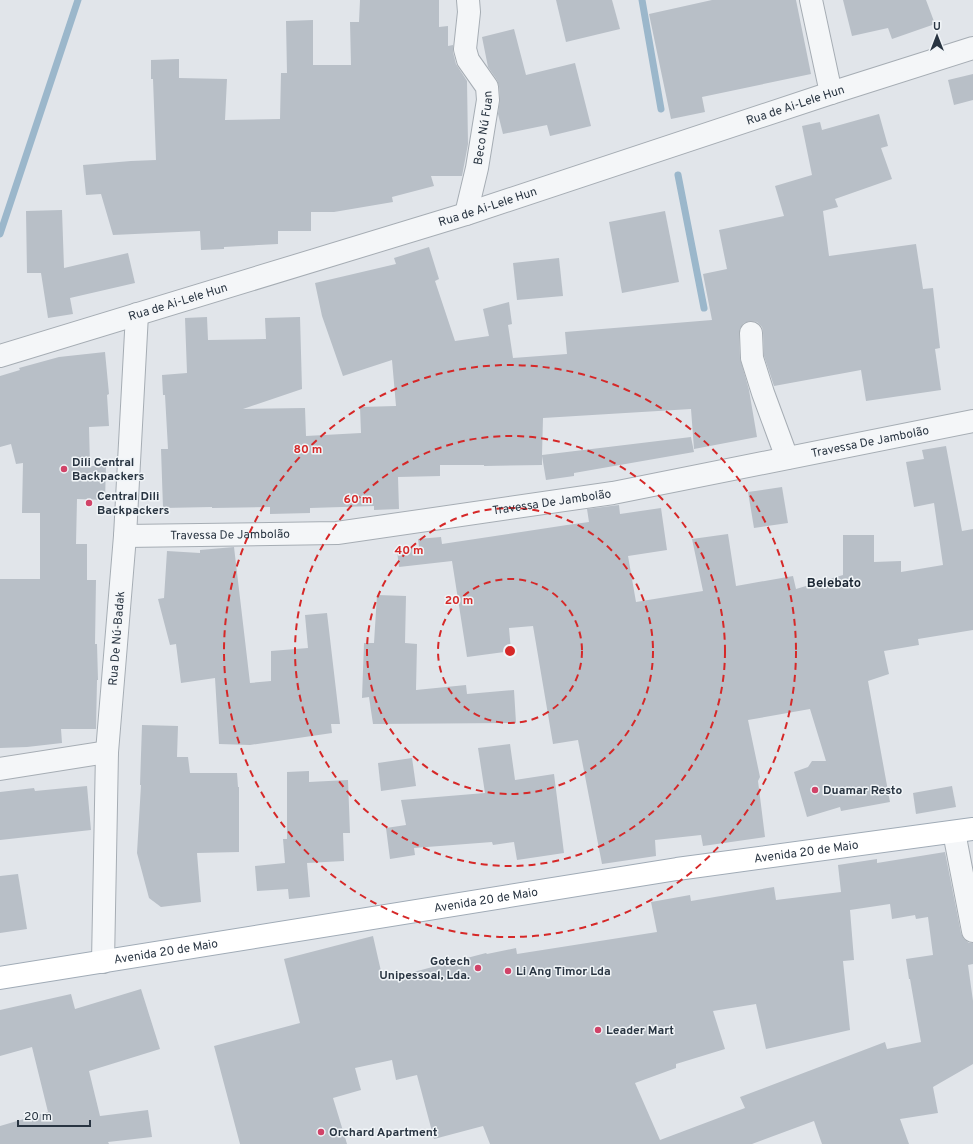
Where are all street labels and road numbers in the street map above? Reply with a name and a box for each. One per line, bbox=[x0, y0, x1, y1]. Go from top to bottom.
street label: Rua de Ai-Lele Hun bbox=[744, 82, 847, 130]
street label: Beco Nú Fuan bbox=[471, 90, 497, 166]
street label: Rua de Ai-Lele Hun bbox=[437, 184, 539, 231]
street label: Rua de Ai-Lele Hun bbox=[127, 280, 230, 325]
street label: Travessa De Jambolão bbox=[810, 423, 931, 462]
street label: Travessa De Jambolão bbox=[491, 486, 613, 519]
street label: Travessa De Jambolão bbox=[170, 527, 290, 544]
street label: Rua De Nú-Badak bbox=[106, 591, 129, 687]
street label: Avenida 20 de Maio bbox=[753, 838, 860, 868]
street label: Avenida 20 de Maio bbox=[433, 884, 539, 917]
street label: Avenida 20 de Maio bbox=[113, 936, 220, 969]

